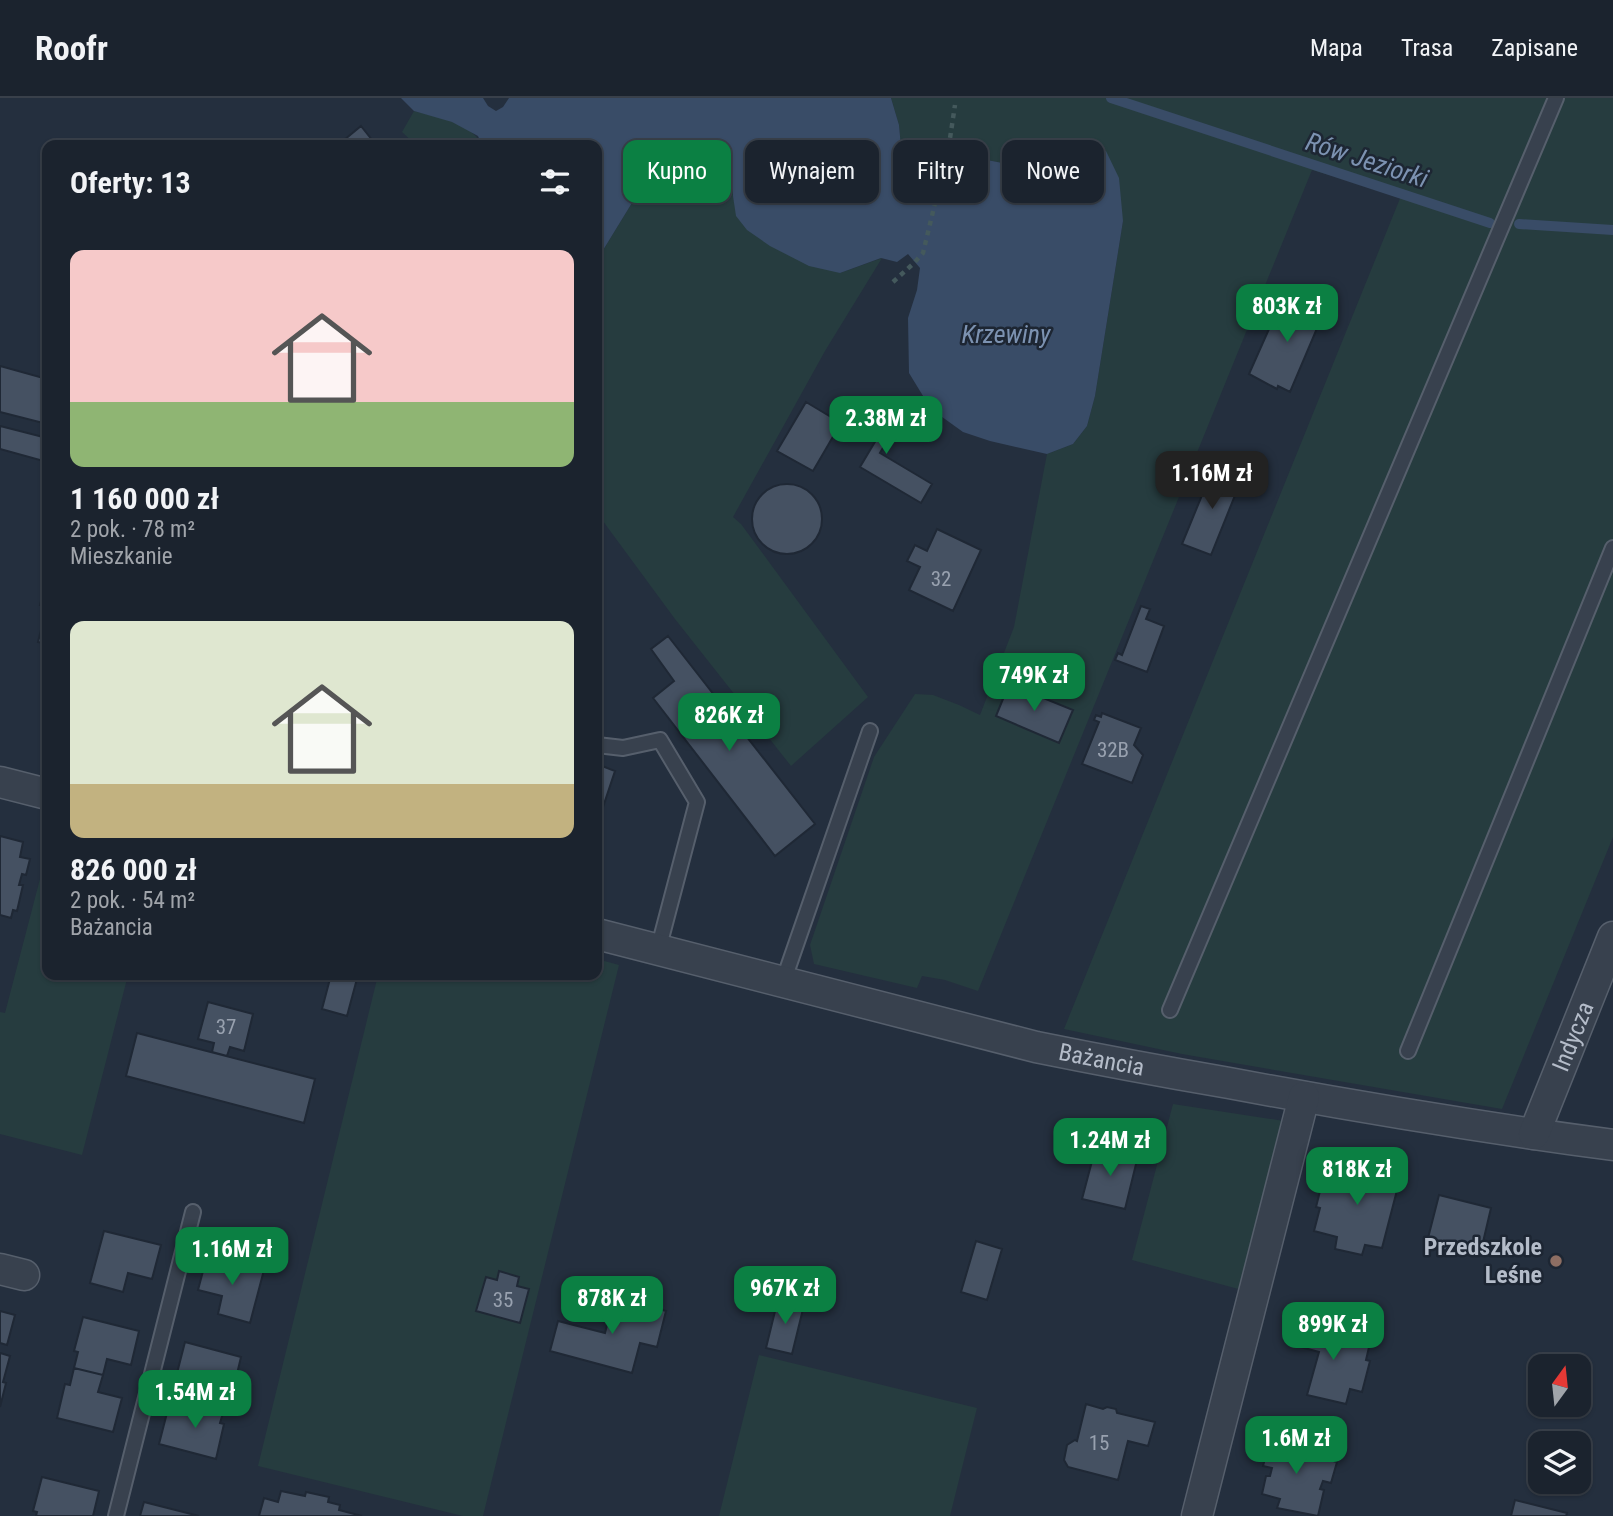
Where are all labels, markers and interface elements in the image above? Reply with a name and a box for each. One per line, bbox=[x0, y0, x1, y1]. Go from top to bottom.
text: Roofr bbox=[35, 29, 108, 68]
text: Mapa bbox=[1310, 34, 1363, 62]
text: Trasa bbox=[1401, 34, 1453, 62]
text: Zapisane bbox=[1491, 34, 1578, 62]
water label: Rów Jeziorki bbox=[1302, 126, 1432, 194]
chip: Kupno bbox=[623, 140, 731, 203]
chip: Wynajem bbox=[745, 140, 879, 203]
chip: Filtry bbox=[893, 140, 988, 203]
chip: Nowe bbox=[1002, 140, 1104, 203]
icon: filters bbox=[536, 163, 574, 201]
text: Oferty: 13 bbox=[70, 165, 191, 200]
pin: 803K zł bbox=[1222, 285, 1352, 344]
text: 803K zł bbox=[1252, 293, 1322, 320]
icon: home bbox=[259, 295, 385, 421]
water label: Krzewiny bbox=[961, 319, 1052, 349]
pin: 2.38M zł bbox=[814, 396, 958, 456]
text: 2.38M zł bbox=[845, 405, 927, 432]
pin: 1.16M zł bbox=[1140, 452, 1284, 511]
text: 1.16M zł bbox=[1171, 460, 1253, 487]
text: 1 160 000 zł bbox=[70, 481, 219, 516]
text: 2 pok. · 78 m² bbox=[70, 516, 195, 543]
text: Mieszkanie bbox=[70, 543, 173, 570]
house number: 32 bbox=[931, 567, 951, 591]
pin: 749K zł bbox=[969, 654, 1099, 713]
text: 749K zł bbox=[999, 662, 1069, 689]
icon: home bbox=[259, 666, 385, 792]
pin: 826K zł bbox=[664, 694, 794, 753]
text: 826K zł bbox=[694, 702, 764, 729]
house number: 32B bbox=[1097, 738, 1129, 762]
text: 826 000 zł bbox=[70, 852, 197, 887]
text: 2 pok. · 54 m² bbox=[70, 887, 195, 914]
text: Bażancia bbox=[70, 914, 153, 941]
street label: Indycza bbox=[1547, 998, 1600, 1075]
house number: 37 bbox=[216, 1015, 236, 1039]
street label: Bażancia bbox=[1056, 1038, 1146, 1082]
pin: 1.24M zł bbox=[1038, 1118, 1182, 1178]
text: 1.24M zł bbox=[1069, 1127, 1151, 1154]
pin: 818K zł bbox=[1292, 1148, 1422, 1207]
text: 818K zł bbox=[1322, 1156, 1392, 1183]
pin: 1.16M zł bbox=[160, 1228, 304, 1287]
place label: Przedszkole Leśne bbox=[1424, 1233, 1542, 1289]
text: 1.16M zł bbox=[191, 1236, 273, 1263]
marker: Przedszkole Leśne bbox=[1548, 1253, 1564, 1269]
pin: 967K zł bbox=[720, 1266, 850, 1326]
text: 967K zł bbox=[750, 1275, 820, 1302]
pin: 878K zł bbox=[547, 1276, 677, 1336]
text: 878K zł bbox=[577, 1285, 647, 1312]
house number: 35 bbox=[493, 1288, 513, 1312]
pin: 899K zł bbox=[1268, 1302, 1398, 1362]
text: 899K zł bbox=[1298, 1311, 1368, 1338]
north arrow bbox=[1528, 1354, 1591, 1418]
map controls bbox=[1528, 1354, 1591, 1494]
pin: 1.54M zł bbox=[123, 1370, 267, 1430]
text: 1.54M zł bbox=[154, 1379, 236, 1406]
pin: 1.6M zł bbox=[1231, 1416, 1361, 1476]
text: 1.6M zł bbox=[1261, 1425, 1331, 1452]
house number: 15 bbox=[1089, 1431, 1109, 1455]
button: layers bbox=[1528, 1431, 1591, 1494]

